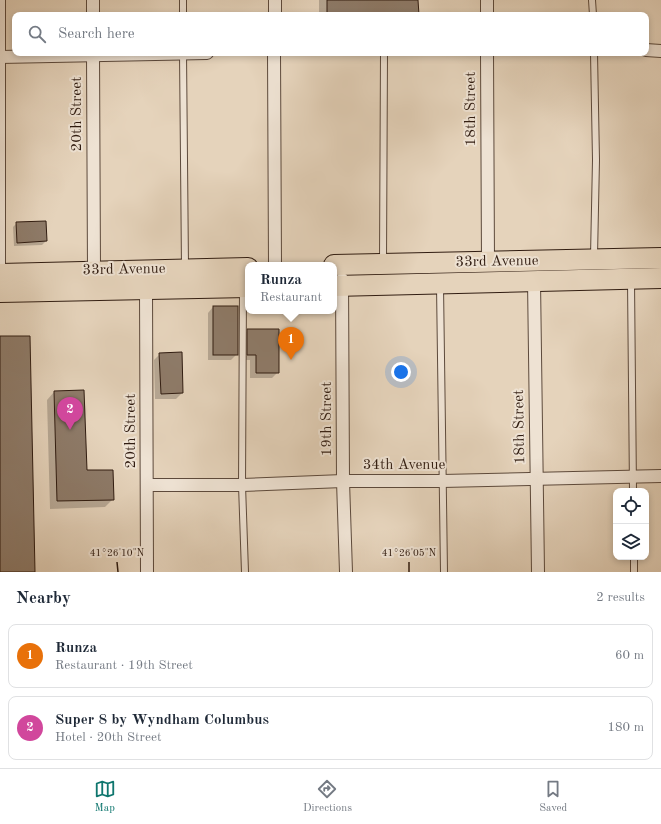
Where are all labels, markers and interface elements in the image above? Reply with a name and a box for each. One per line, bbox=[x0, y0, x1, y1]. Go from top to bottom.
search box bbox=[12, 12, 649, 56]
icon: search bbox=[26, 23, 48, 45]
text: Search here bbox=[58, 27, 135, 42]
street label: 18th Street bbox=[464, 72, 479, 146]
street label: 20th Street bbox=[70, 77, 85, 151]
street label: 33rd Avenue bbox=[455, 254, 539, 270]
street label: 33rd Avenue bbox=[82, 262, 166, 278]
popup bbox=[245, 262, 337, 314]
text: Runza bbox=[260, 273, 302, 288]
text: Restaurant bbox=[260, 291, 322, 304]
pin: 1 bbox=[278, 327, 304, 360]
your location bbox=[391, 362, 411, 382]
street label: 19th Street bbox=[320, 382, 335, 456]
street label: 18th Street bbox=[512, 389, 528, 465]
street label: 20th Street bbox=[124, 394, 139, 468]
pin: 2 bbox=[57, 397, 83, 430]
street label: 34th Avenue bbox=[363, 458, 445, 473]
map controls bbox=[613, 488, 649, 560]
button: locate bbox=[613, 488, 649, 524]
button: layers bbox=[613, 524, 649, 560]
text: 41°26'10"N bbox=[90, 548, 145, 558]
text: 41°26'05"N bbox=[382, 548, 437, 558]
text: Nearby bbox=[16, 590, 71, 607]
text: 2 results bbox=[596, 591, 645, 604]
text: Runza bbox=[55, 641, 97, 656]
text: 1 bbox=[26, 649, 34, 662]
text: 60 m bbox=[615, 649, 644, 662]
text: Restaurant · 19th Street bbox=[55, 659, 193, 672]
text: Super 8 by Wyndham Columbus bbox=[55, 713, 269, 728]
text: 2 bbox=[26, 721, 34, 734]
text: 180 m bbox=[607, 721, 644, 734]
text: Hotel · 20th Street bbox=[55, 731, 161, 744]
tab: Map bbox=[94, 778, 116, 816]
tab: Directions bbox=[303, 778, 352, 816]
tab: Saved bbox=[539, 778, 567, 816]

